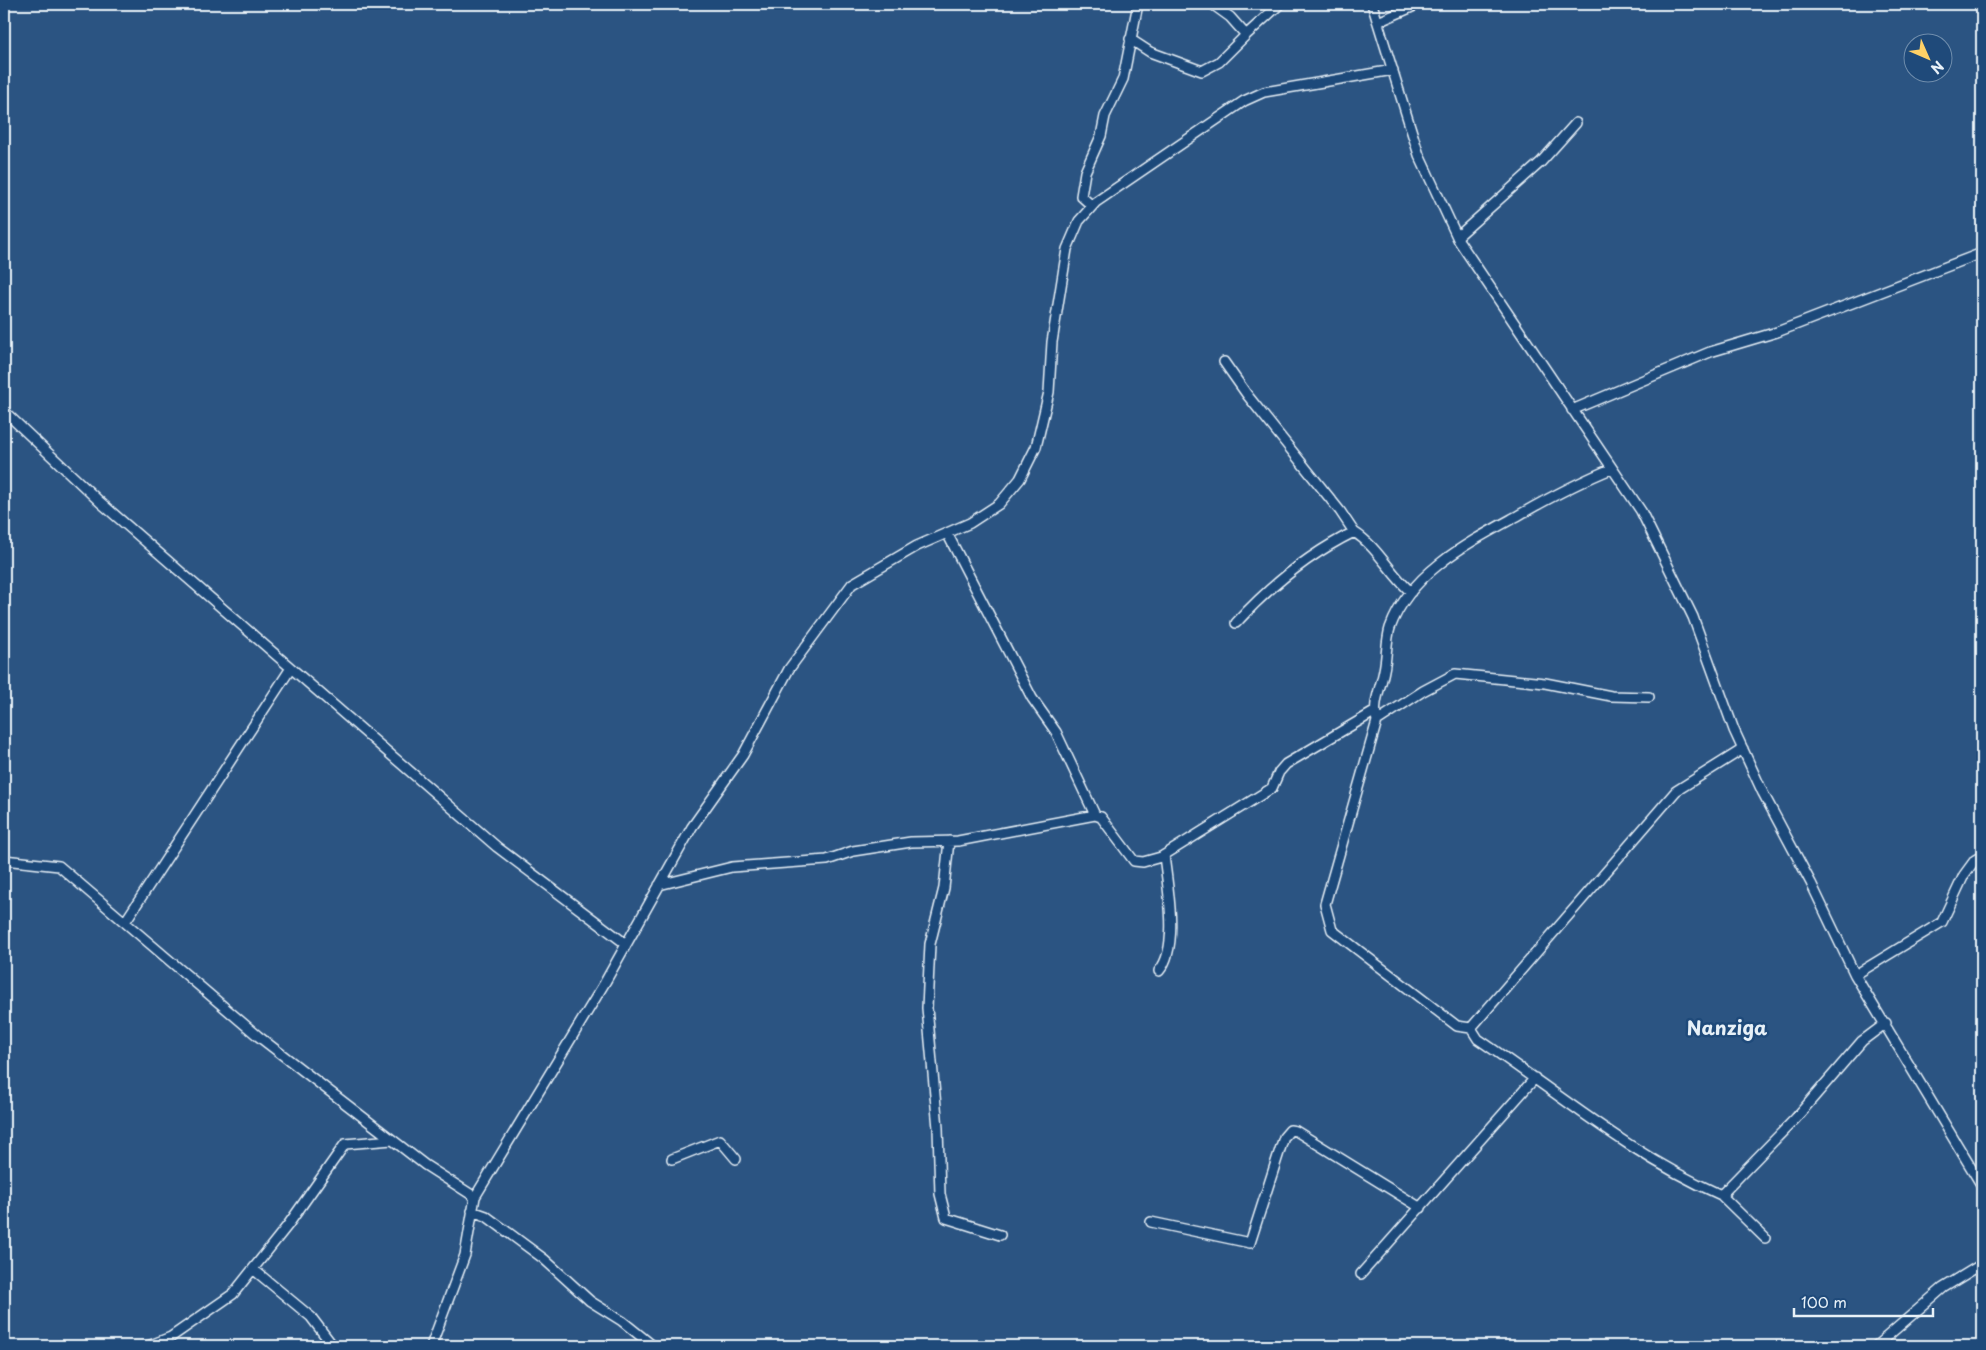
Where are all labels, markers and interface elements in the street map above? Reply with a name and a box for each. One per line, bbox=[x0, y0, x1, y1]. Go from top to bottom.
north arrow bbox=[1904, 32, 1954, 82]
text: N bbox=[1926, 56, 1949, 79]
district label: Nanziga bbox=[1687, 1013, 1767, 1041]
scale bar bbox=[1794, 1285, 1932, 1317]
text: 100 m bbox=[1801, 1290, 1847, 1313]

